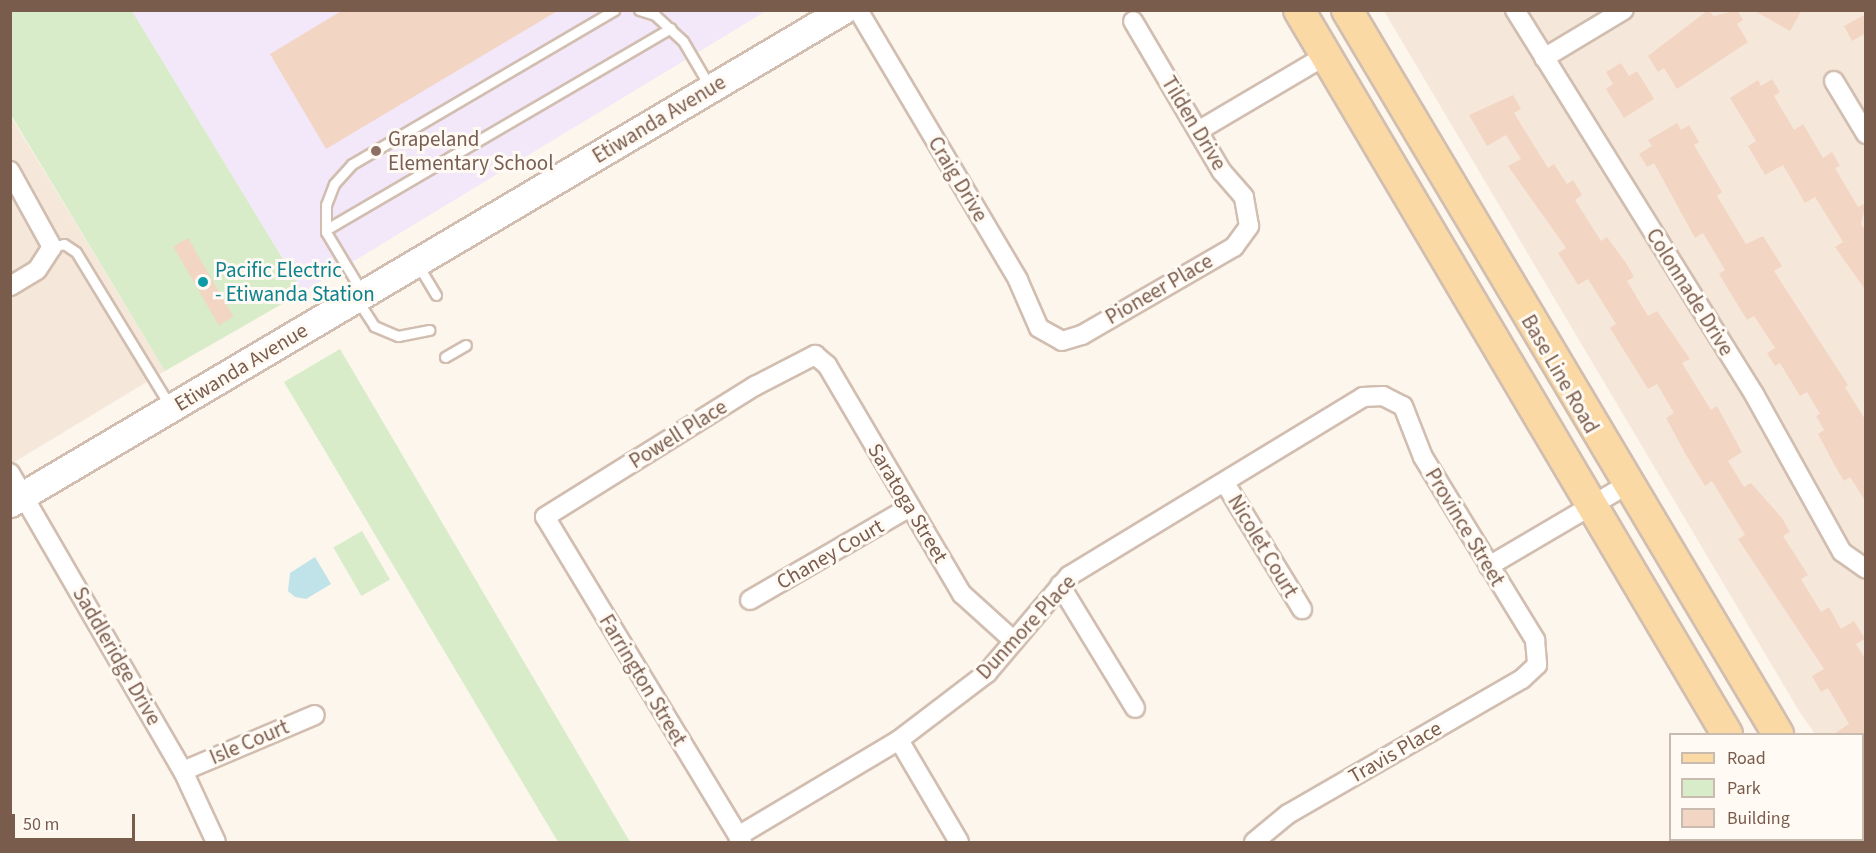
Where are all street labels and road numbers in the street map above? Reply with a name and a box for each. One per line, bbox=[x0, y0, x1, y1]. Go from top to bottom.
street label: Etiwanda Avenue bbox=[588, 69, 730, 169]
street label: Tilden Drive bbox=[1156, 71, 1232, 175]
street label: Craig Drive bbox=[923, 132, 993, 226]
street label: Colonnade Drive bbox=[1641, 224, 1739, 360]
street label: Pioneer Place bbox=[1101, 248, 1217, 330]
street label: Base Line Road bbox=[1516, 310, 1604, 438]
street label: Etiwanda Avenue bbox=[170, 317, 312, 417]
street label: Powell Place bbox=[625, 394, 731, 474]
street label: Saratoga Street bbox=[863, 439, 953, 567]
street label: Province Street bbox=[1420, 463, 1510, 591]
street label: Nicolet Court bbox=[1223, 490, 1303, 602]
street label: Chaney Court bbox=[772, 513, 888, 595]
street label: Dunmore Place bbox=[971, 570, 1081, 684]
street label: Saddleridge Drive bbox=[67, 582, 167, 730]
street label: Farrington Street bbox=[594, 610, 692, 750]
street label: Isle Court bbox=[206, 714, 292, 770]
street label: Travis Place bbox=[1344, 715, 1446, 789]

